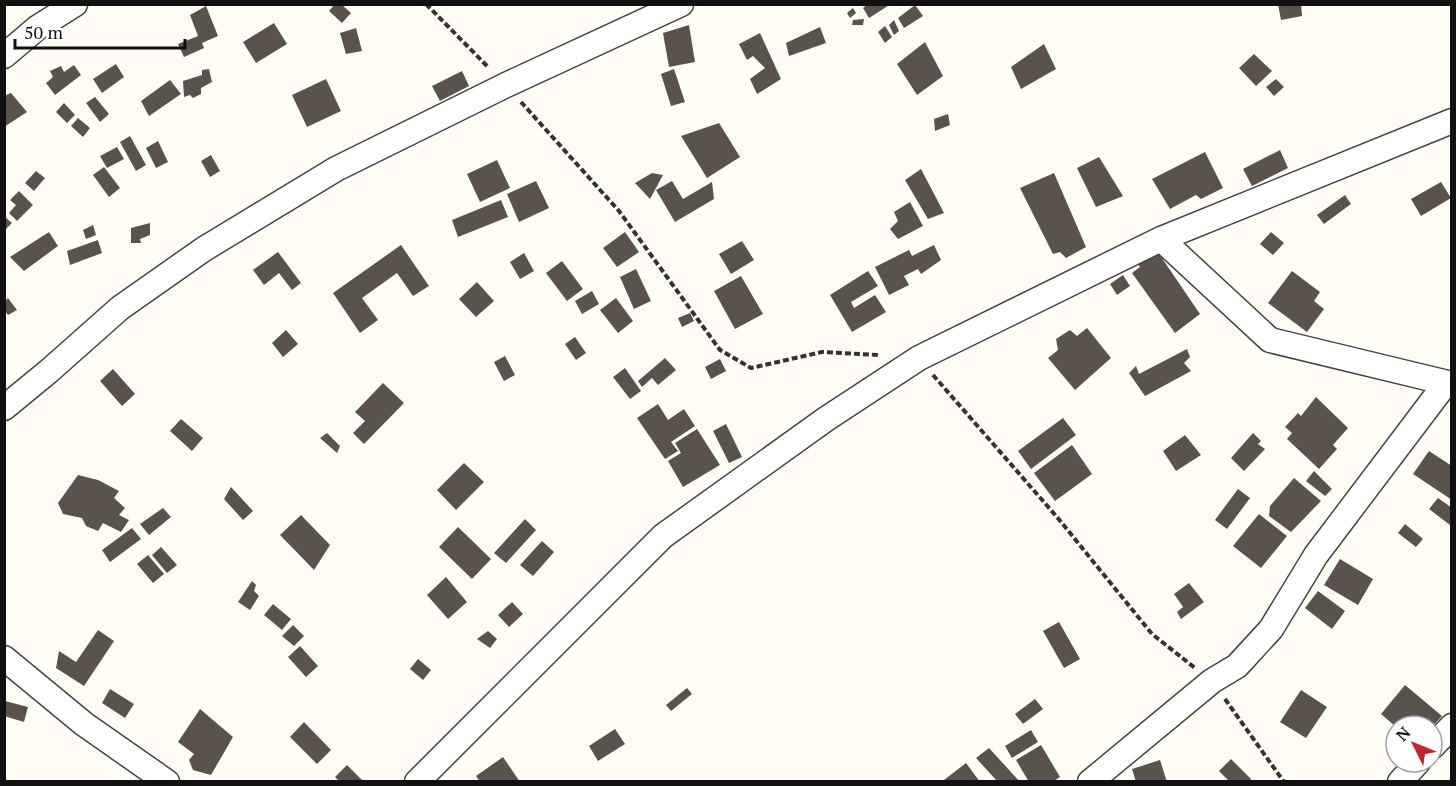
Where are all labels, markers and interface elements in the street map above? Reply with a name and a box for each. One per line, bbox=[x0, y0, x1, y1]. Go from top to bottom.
scale bar bbox=[15, 12, 184, 50]
text: 50 m bbox=[24, 20, 64, 44]
north arrow bbox=[1384, 714, 1444, 774]
text: N bbox=[1391, 722, 1415, 746]

